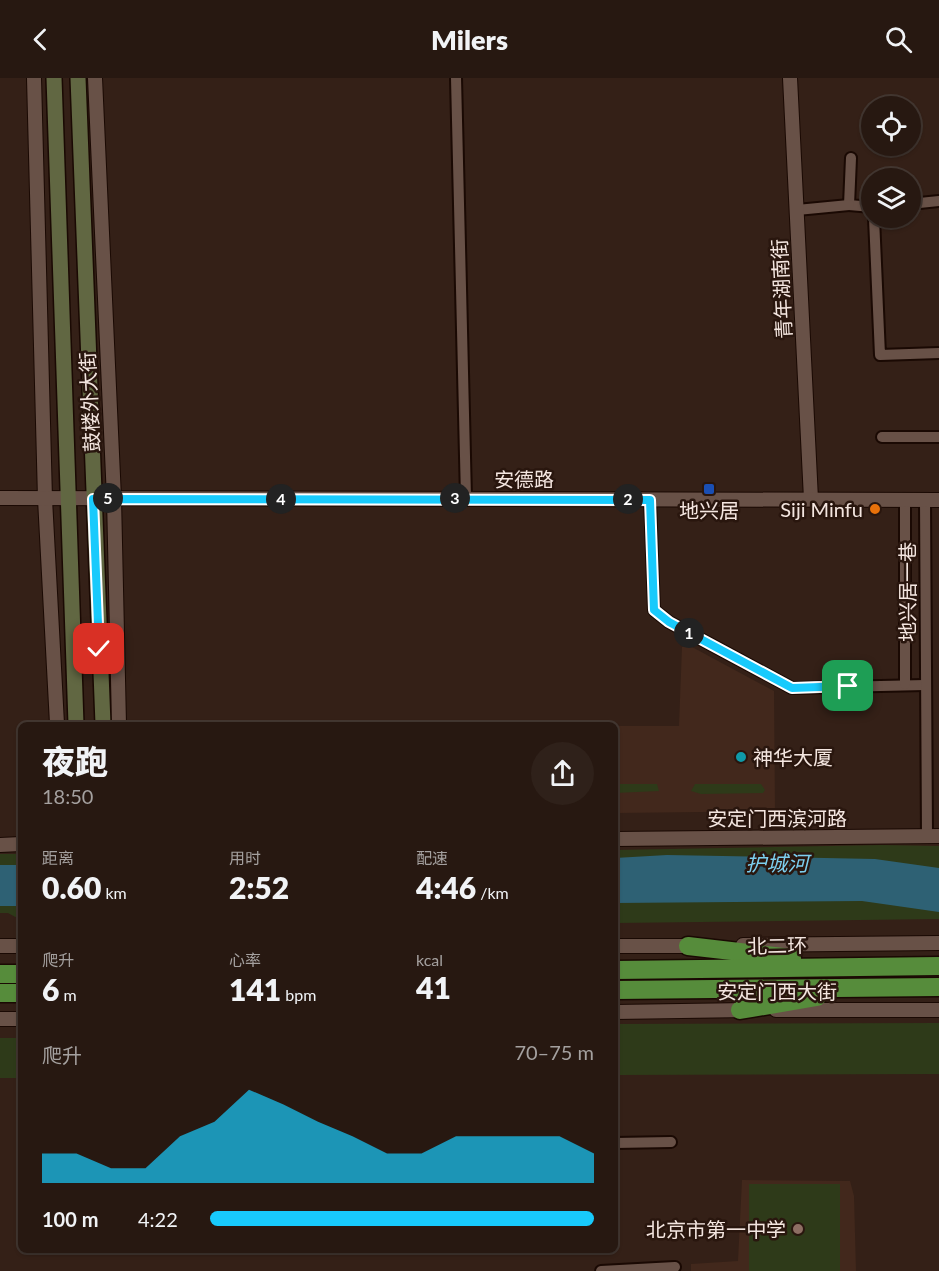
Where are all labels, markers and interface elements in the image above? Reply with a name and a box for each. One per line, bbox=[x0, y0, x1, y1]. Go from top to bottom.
icon: back bbox=[24, 23, 57, 56]
text: Milers bbox=[431, 23, 508, 56]
icon: search bbox=[882, 23, 915, 56]
map controls bbox=[861, 96, 921, 228]
button: locate bbox=[861, 96, 921, 156]
button: layers bbox=[861, 168, 921, 228]
street label: 青年湖南街 bbox=[766, 238, 796, 340]
street label: 鼓楼外大街 bbox=[74, 351, 104, 453]
street label: 安德路 bbox=[494, 467, 554, 491]
marker: 地兴居 bbox=[702, 482, 716, 496]
pin: 5 bbox=[93, 483, 123, 513]
pin: 3 bbox=[440, 483, 470, 513]
pin: 4 bbox=[266, 484, 296, 514]
pin: 2 bbox=[613, 484, 643, 514]
text: 5 bbox=[103, 488, 113, 507]
text: 3 bbox=[450, 488, 460, 507]
text: 4 bbox=[276, 489, 286, 508]
text: 2 bbox=[623, 489, 633, 508]
place label: Siji Minfu bbox=[780, 497, 863, 521]
place label: 地兴居 bbox=[679, 498, 739, 522]
marker: Siji Minfu bbox=[868, 502, 882, 516]
street label: 地兴居一巷 bbox=[895, 542, 919, 642]
pin: 1 bbox=[674, 618, 704, 648]
pin bbox=[73, 623, 124, 674]
text: 1 bbox=[684, 623, 694, 642]
icon: check bbox=[82, 632, 115, 665]
pin bbox=[822, 660, 873, 711]
icon: arrive bbox=[831, 669, 864, 702]
text: 夜跑 bbox=[42, 741, 108, 781]
button: share bbox=[531, 742, 594, 805]
place label: 神华大厦 bbox=[753, 745, 833, 769]
marker: 神华大厦 bbox=[734, 750, 748, 764]
text: 18:50 bbox=[42, 784, 93, 808]
street label: 安定门西滨河路 bbox=[707, 806, 847, 830]
text: 距离 bbox=[42, 848, 74, 867]
text: 用时 bbox=[229, 848, 261, 867]
text: 配速 bbox=[416, 848, 448, 867]
water label: 护城河 bbox=[746, 850, 812, 875]
text: 0.60 bbox=[42, 869, 101, 905]
text: 2:52 bbox=[229, 869, 289, 905]
text: 4:46 bbox=[416, 869, 476, 905]
text: km bbox=[101, 883, 127, 902]
text: /km bbox=[476, 883, 509, 902]
street label: 北二环 bbox=[747, 932, 807, 958]
text: 爬升 bbox=[42, 950, 74, 969]
text: 心率 bbox=[229, 950, 261, 969]
text: kcal bbox=[416, 950, 443, 969]
text: 41 bbox=[416, 969, 451, 1005]
text: 6 bbox=[42, 971, 59, 1007]
text: 141 bbox=[229, 971, 281, 1007]
street label: 安定门西大街 bbox=[717, 979, 837, 1003]
text: m bbox=[59, 985, 77, 1004]
text: bpm bbox=[281, 985, 316, 1004]
text: 70–75 m bbox=[514, 1040, 594, 1064]
text: 爬升 bbox=[42, 1043, 82, 1067]
text: 100 m bbox=[42, 1207, 98, 1231]
text: 4:22 bbox=[138, 1207, 178, 1231]
place label: 北京市第一中学 bbox=[646, 1217, 786, 1241]
marker: 北京市第一中学 bbox=[791, 1222, 805, 1236]

